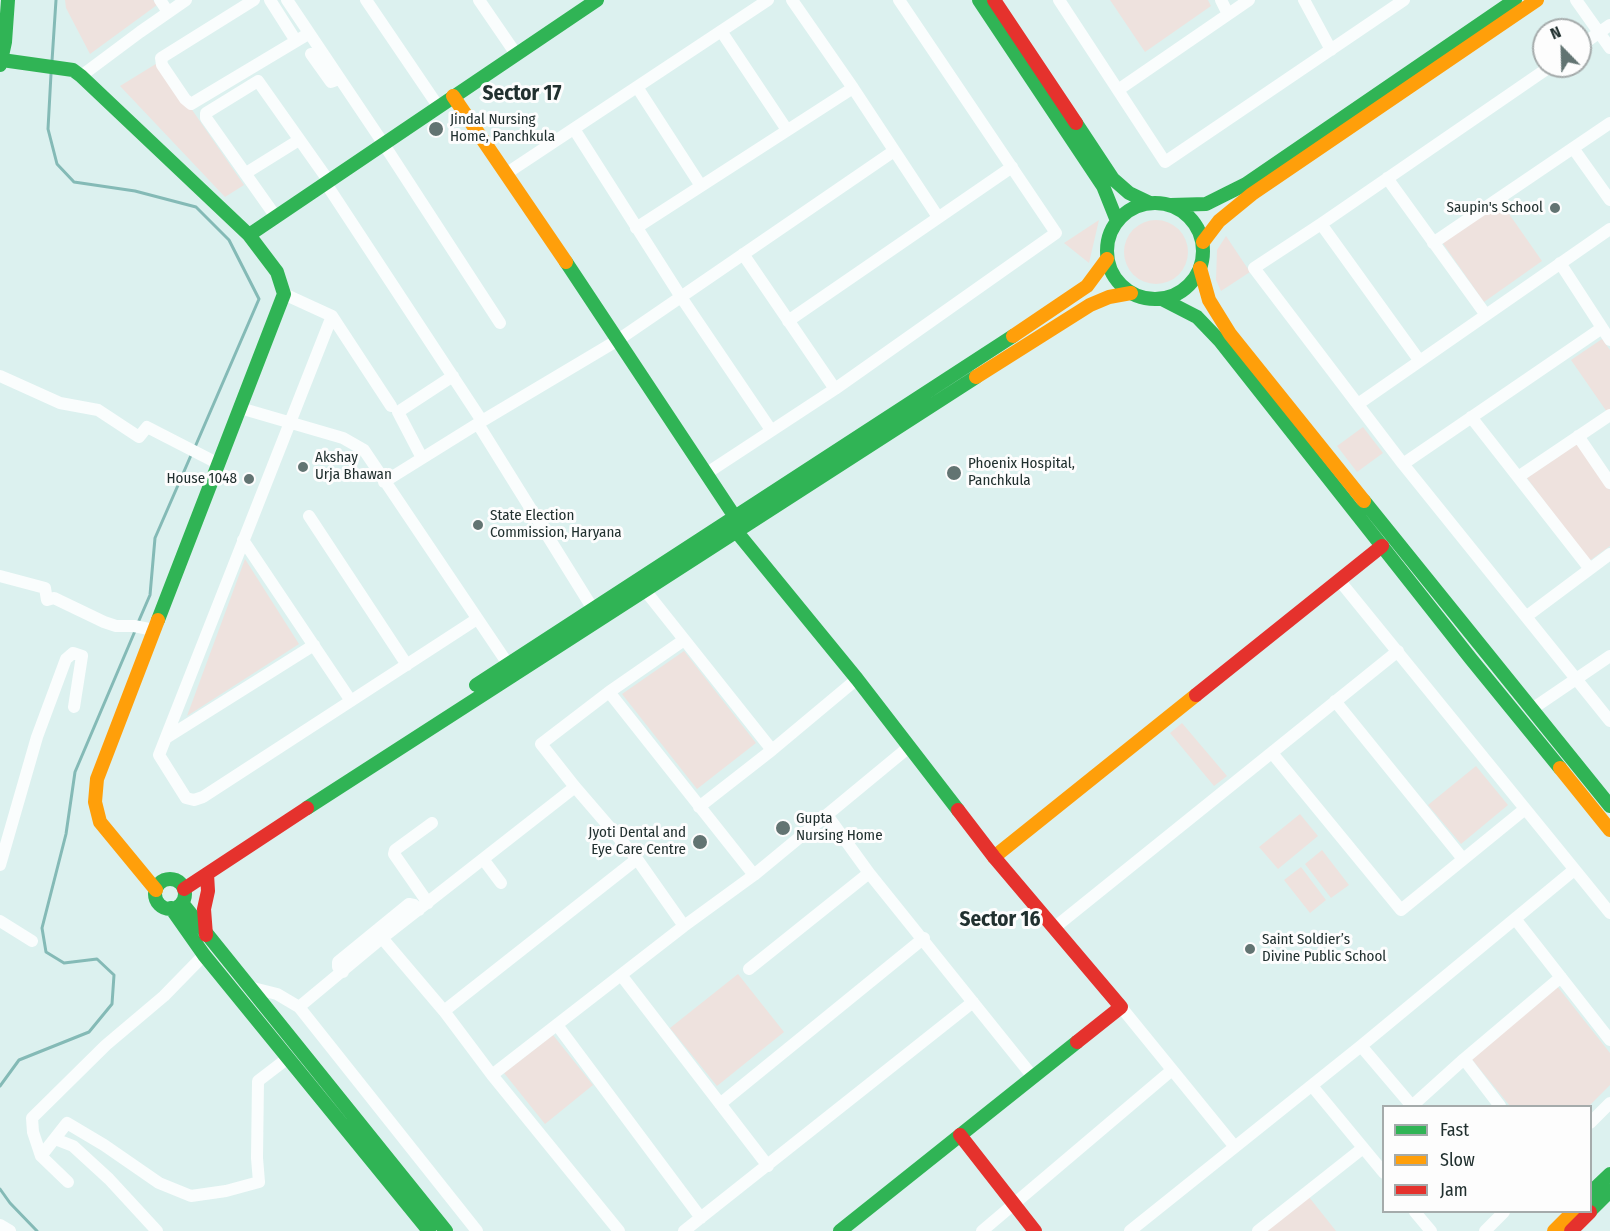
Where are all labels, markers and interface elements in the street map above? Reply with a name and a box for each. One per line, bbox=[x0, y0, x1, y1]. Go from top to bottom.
north arrow bbox=[1532, 18, 1592, 78]
text: N bbox=[1547, 22, 1564, 43]
district label: Sector 17 bbox=[483, 81, 561, 107]
place label: Jindal Nursing Home, Panchkula bbox=[450, 111, 555, 146]
marker: Jindal Nursing Home, Panchkula bbox=[427, 120, 445, 138]
place label: Saupin's School bbox=[1447, 199, 1543, 217]
marker: Saupin's School bbox=[1548, 201, 1562, 215]
place label: Akshay Urja Bhawan bbox=[315, 449, 392, 484]
place label: Phoenix Hospital, Panchkula bbox=[968, 455, 1075, 490]
marker: Akshay Urja Bhawan bbox=[296, 460, 310, 474]
marker: Phoenix Hospital, Panchkula bbox=[945, 464, 963, 482]
place label: House 1048 bbox=[166, 470, 237, 488]
marker: House 1048 bbox=[242, 472, 256, 486]
place label: State Election Commission, Haryana bbox=[490, 507, 622, 542]
marker: State Election Commission, Haryana bbox=[471, 518, 485, 532]
place label: Gupta Nursing Home bbox=[796, 810, 883, 845]
marker: Gupta Nursing Home bbox=[774, 819, 792, 837]
place label: Jyoti Dental and Eye Care Centre bbox=[588, 824, 686, 859]
marker: Jyoti Dental and Eye Care Centre bbox=[691, 833, 709, 851]
district label: Sector 16 bbox=[960, 907, 1040, 933]
place label: Saint Soldier’s Divine Public School bbox=[1262, 931, 1386, 966]
marker: Saint Soldier’s Divine Public School bbox=[1243, 942, 1257, 956]
legend bbox=[1382, 1105, 1592, 1213]
text: Fast bbox=[1440, 1119, 1469, 1141]
text: Slow bbox=[1440, 1149, 1475, 1171]
text: Jam bbox=[1440, 1179, 1468, 1201]

